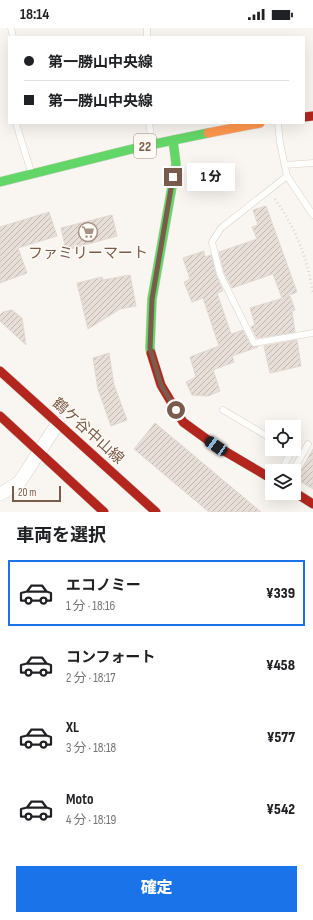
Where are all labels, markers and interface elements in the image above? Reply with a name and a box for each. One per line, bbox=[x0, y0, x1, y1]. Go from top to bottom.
text: 18:14 bbox=[20, 5, 49, 24]
text: 第一勝山中央線 bbox=[48, 53, 153, 72]
text: 第一勝山中央線 bbox=[48, 92, 153, 111]
road number: 22 bbox=[134, 134, 156, 158]
callout: 1 分 bbox=[187, 163, 235, 191]
route end bbox=[164, 168, 182, 186]
text: 1 分 bbox=[201, 169, 221, 185]
supermarket icon: ファミリーマート bbox=[77, 221, 99, 243]
place label: ファミリーマート bbox=[28, 244, 148, 263]
street label: 鶴ケ谷中山線 bbox=[48, 394, 128, 468]
route start bbox=[167, 401, 185, 419]
map controls bbox=[265, 420, 301, 500]
button: locate bbox=[265, 420, 301, 456]
car bbox=[203, 434, 229, 458]
button: layers bbox=[265, 464, 301, 500]
scale bar bbox=[12, 484, 61, 503]
text: 20 m bbox=[18, 486, 36, 499]
text: 車両を選択 bbox=[16, 525, 106, 546]
icon: car bbox=[18, 575, 54, 611]
text: エコノミー bbox=[66, 576, 141, 595]
text: ¥339 bbox=[266, 584, 295, 603]
text: 1 分 · 18:16 bbox=[66, 598, 115, 614]
icon: car bbox=[18, 647, 54, 683]
text: コンフォート bbox=[66, 648, 156, 667]
text: ¥458 bbox=[266, 656, 295, 675]
text: 2 分 · 18:17 bbox=[66, 670, 116, 686]
text: XL bbox=[66, 718, 79, 737]
icon: car bbox=[18, 719, 54, 755]
text: ¥577 bbox=[267, 728, 295, 747]
text: 3 分 · 18:18 bbox=[66, 740, 116, 756]
text: Moto bbox=[66, 790, 93, 809]
icon: car bbox=[18, 791, 54, 827]
text: ¥542 bbox=[266, 800, 295, 819]
text: 4 分 · 18:19 bbox=[66, 812, 116, 828]
button: 確定 bbox=[16, 866, 297, 912]

